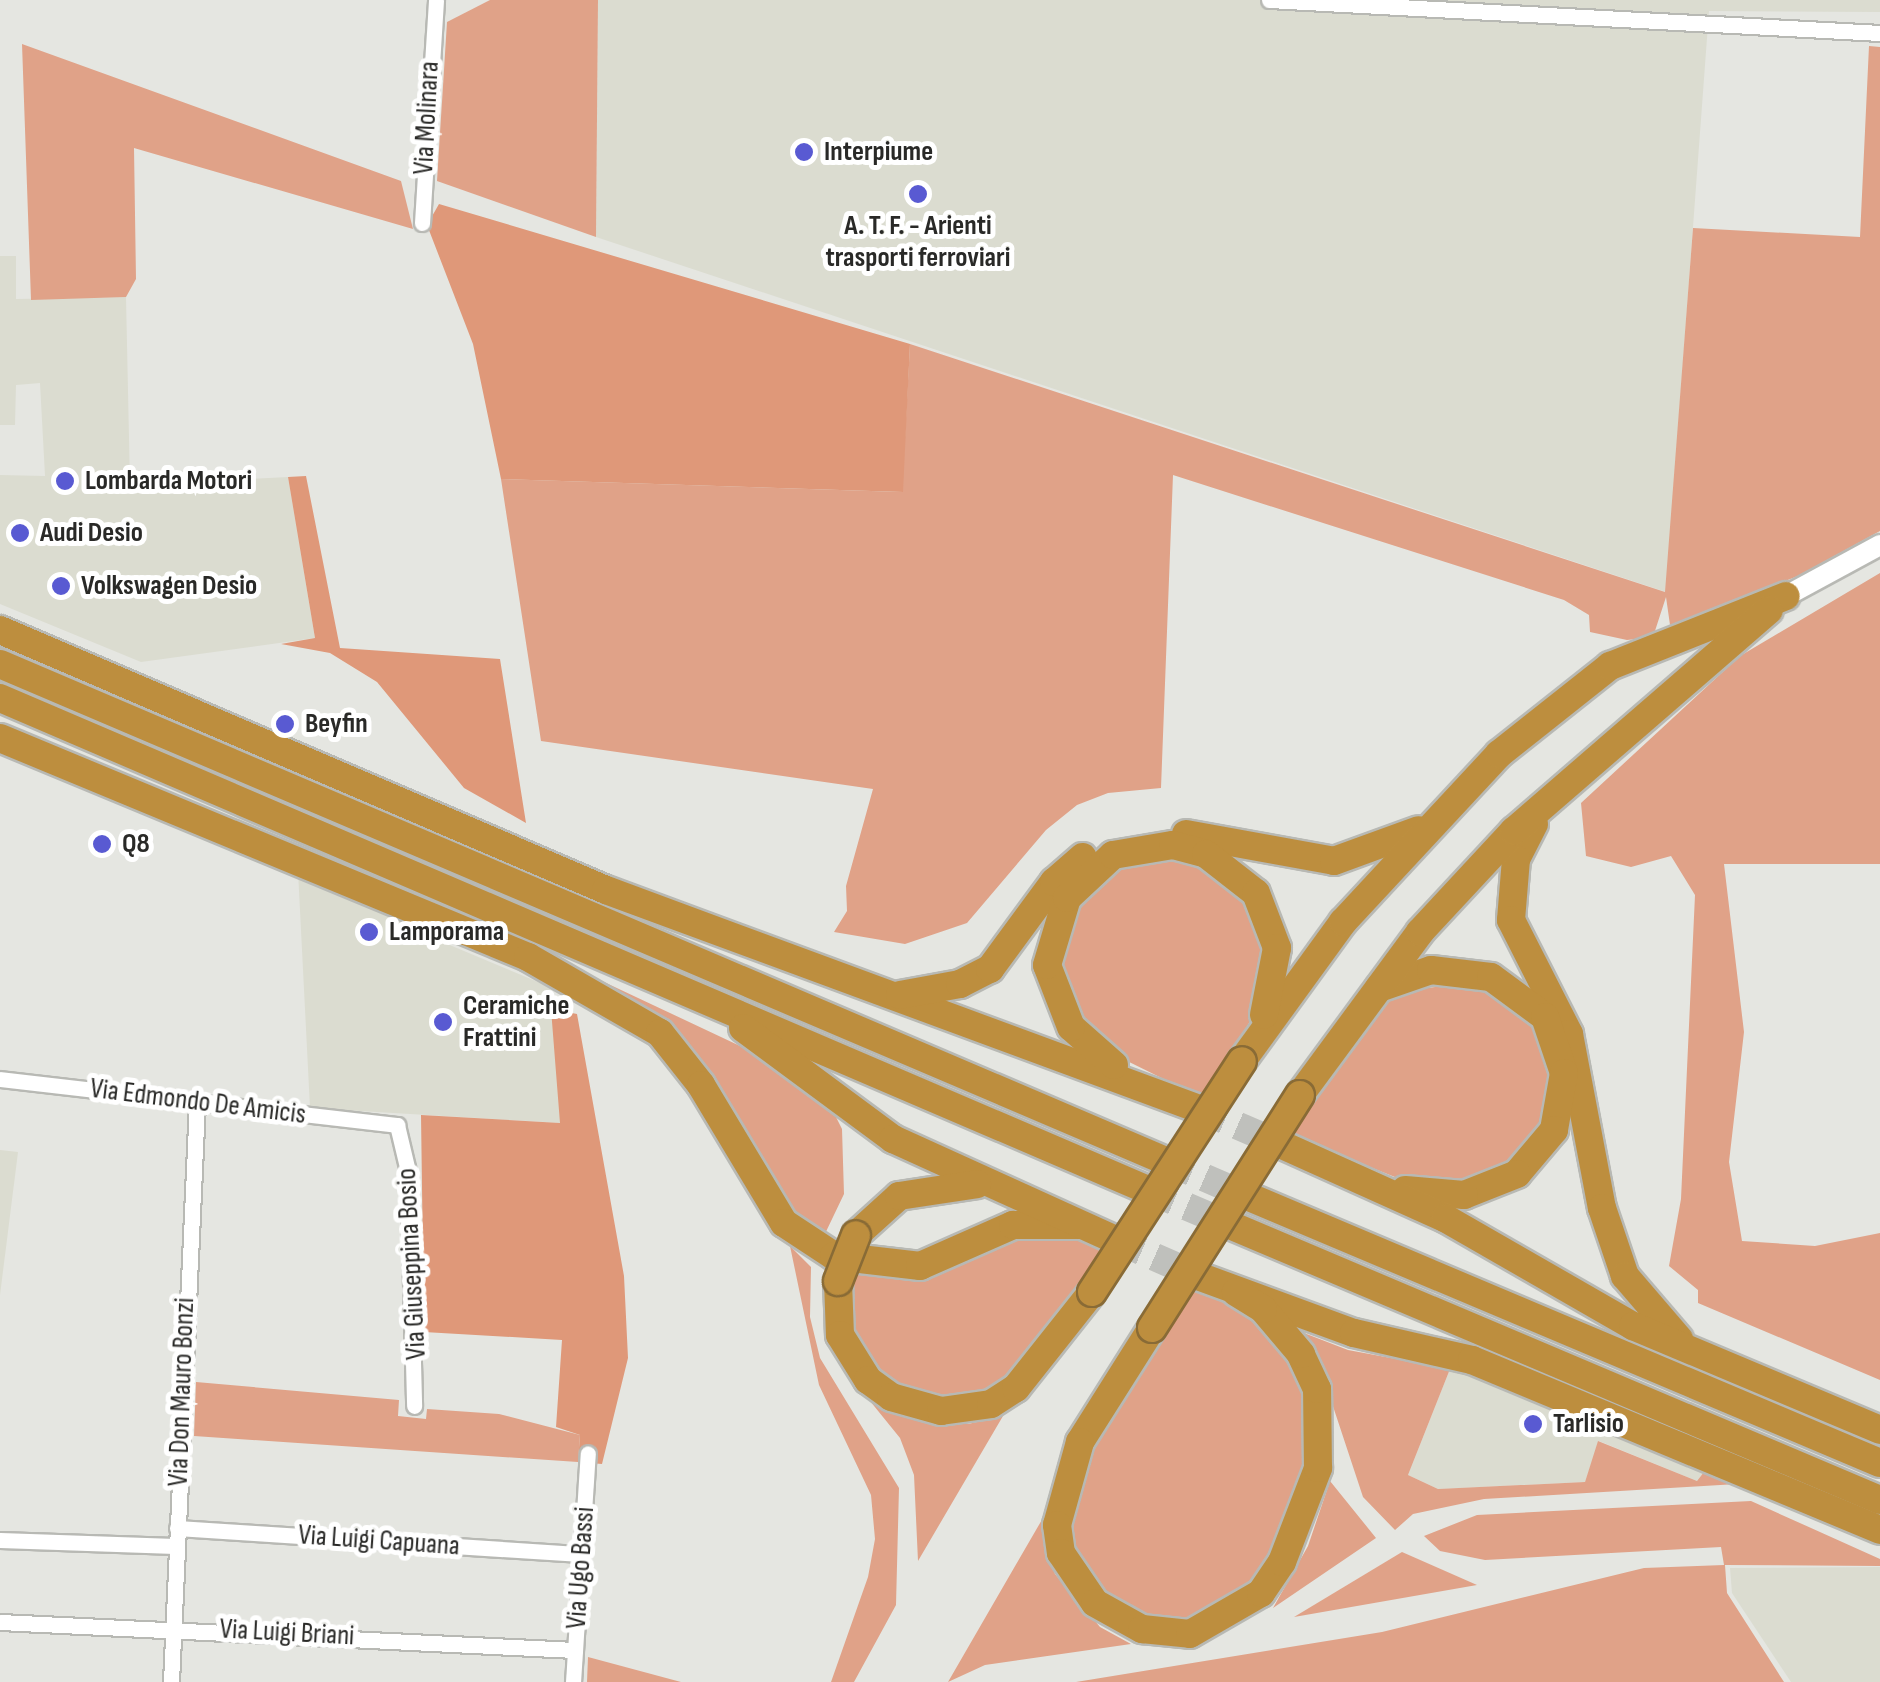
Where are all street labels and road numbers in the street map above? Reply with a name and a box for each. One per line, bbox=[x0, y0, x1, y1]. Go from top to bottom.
street label: Via Molinara bbox=[407, 60, 447, 176]
street label: Via Edmondo De Amicis bbox=[88, 1072, 308, 1132]
street label: Via Giuseppina Bosio bbox=[390, 1167, 434, 1361]
street label: Via Don Mauro Bonzi bbox=[162, 1297, 202, 1487]
street label: Via Ugo Bassi bbox=[560, 1506, 602, 1630]
street label: Via Luigi Capuana bbox=[297, 1519, 461, 1563]
street label: Via Luigi Briani bbox=[219, 1613, 355, 1653]

